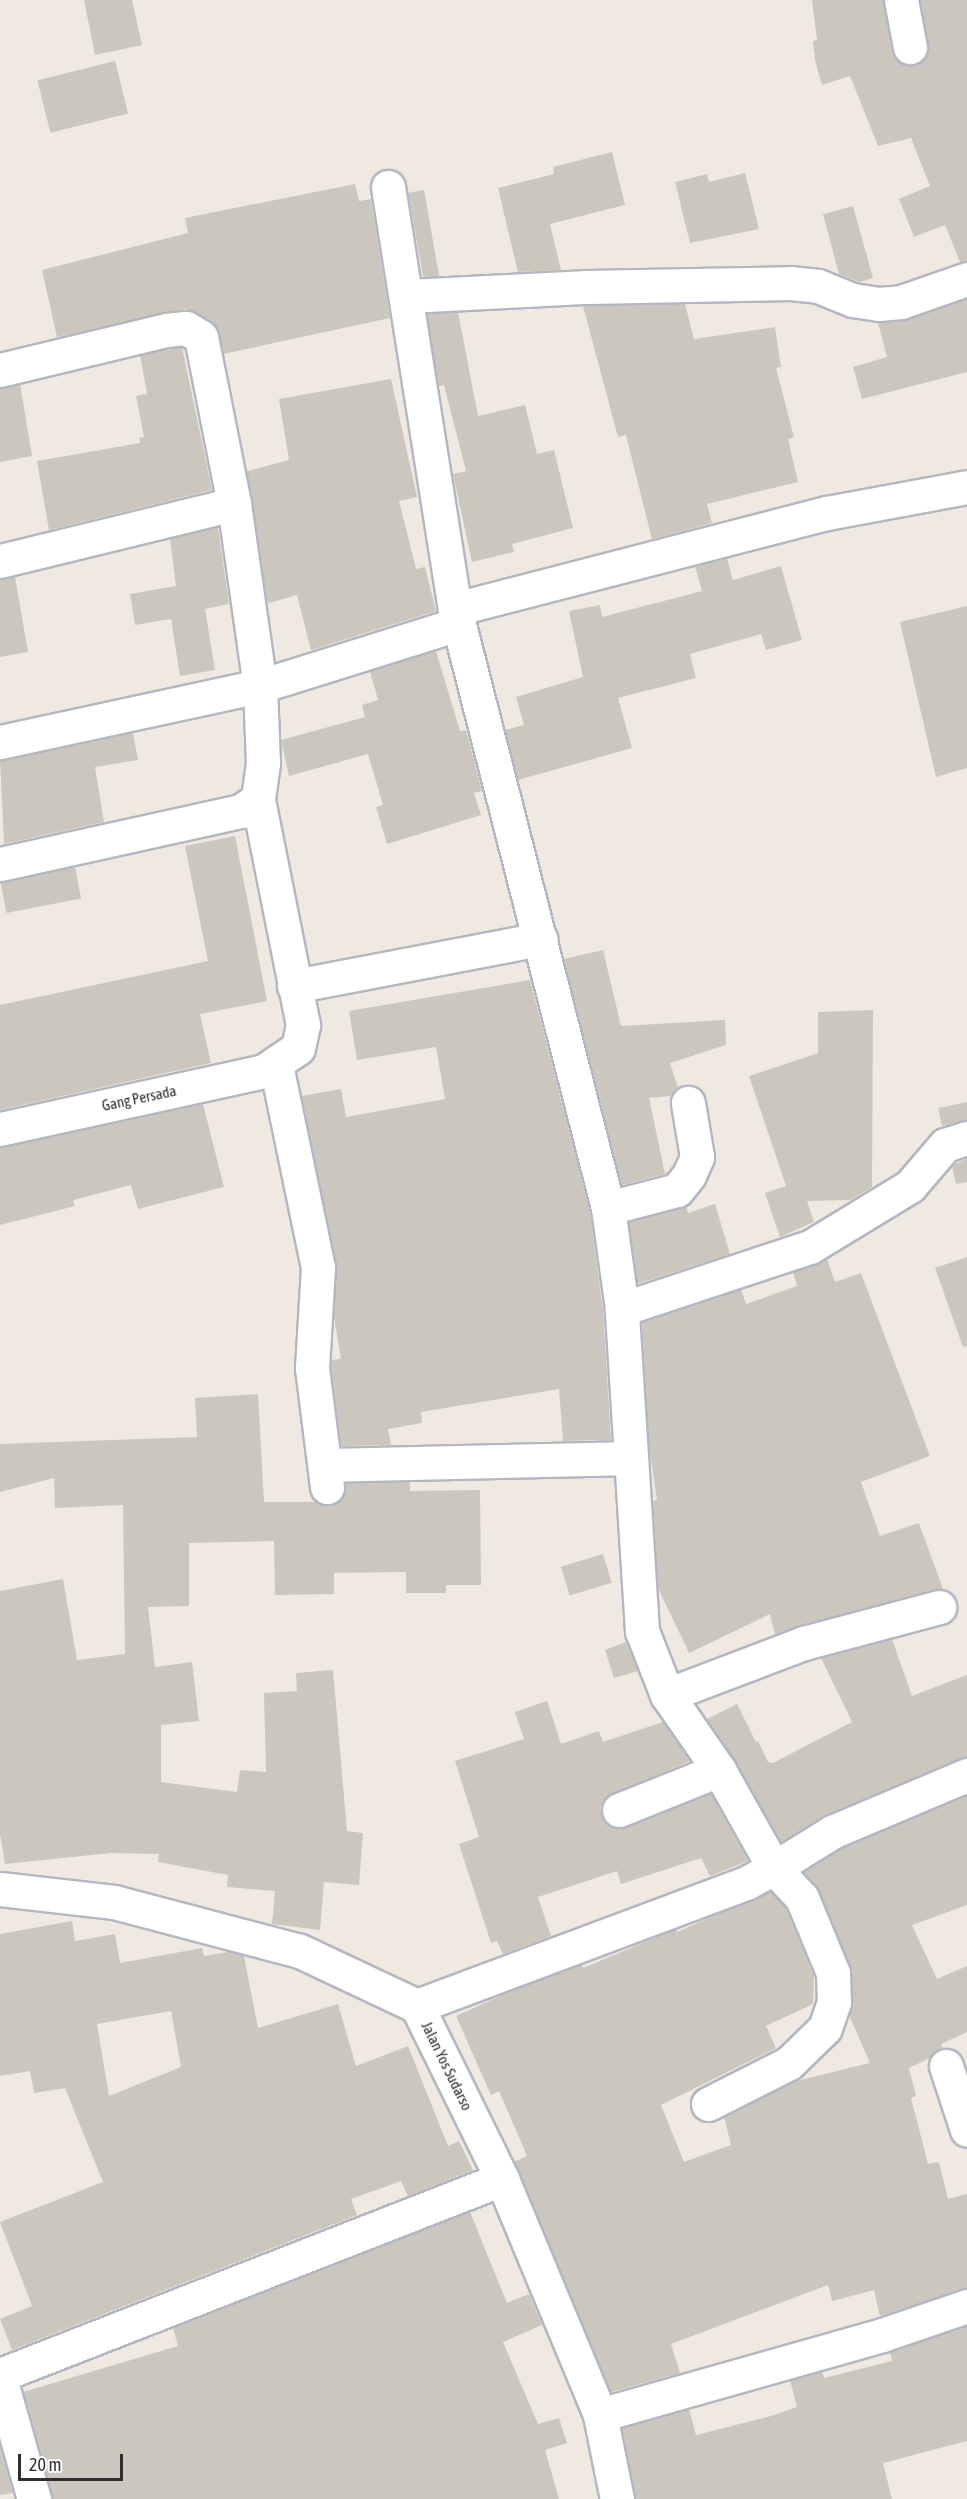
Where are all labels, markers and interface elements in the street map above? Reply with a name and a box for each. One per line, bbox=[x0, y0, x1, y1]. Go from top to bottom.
street label: Gang Persada bbox=[100, 1081, 178, 1115]
street label: Jalan Yos Sudarso bbox=[418, 2019, 476, 2113]
scale bar bbox=[21, 2442, 126, 2480]
text: 20 m bbox=[29, 2454, 61, 2475]

